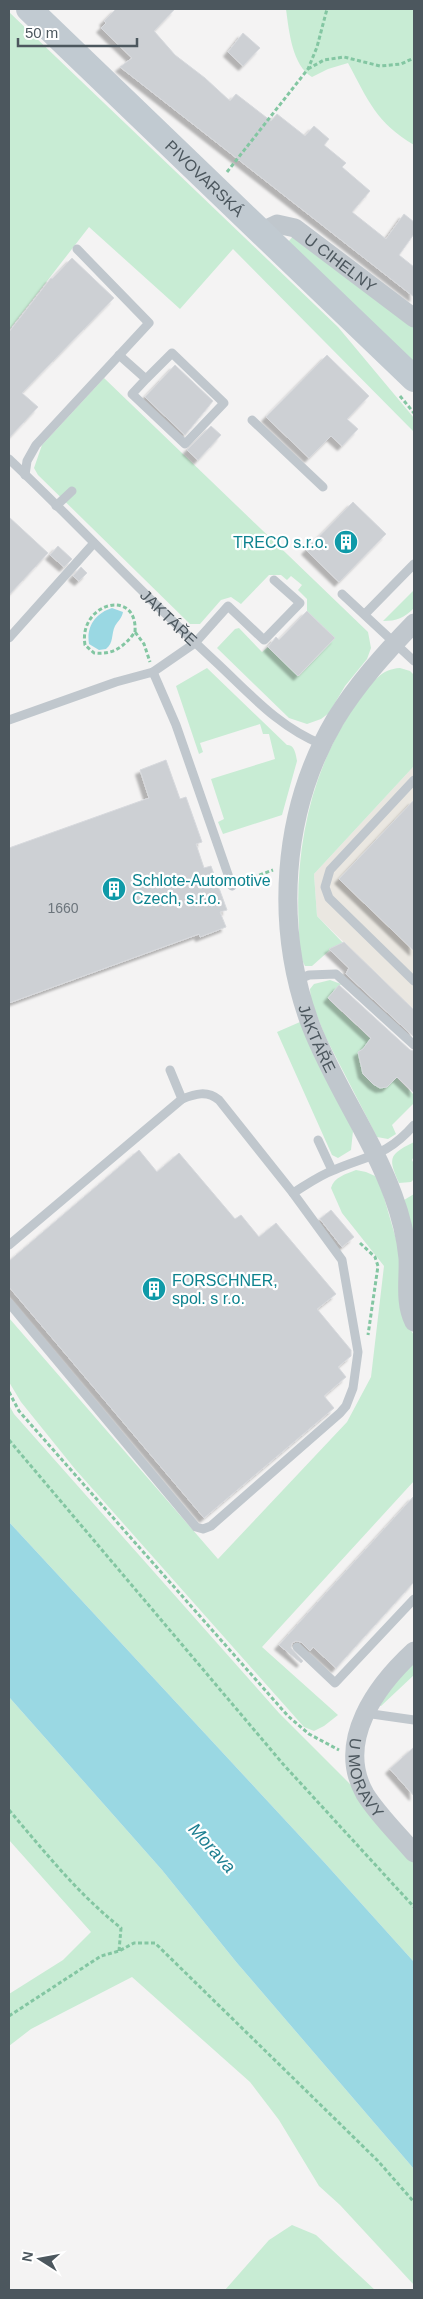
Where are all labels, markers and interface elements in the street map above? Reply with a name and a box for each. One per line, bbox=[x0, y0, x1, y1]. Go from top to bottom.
scale bar bbox=[18, 15, 136, 47]
text: 50 m bbox=[25, 24, 58, 41]
street label: PIVOVARSKÁ bbox=[162, 137, 248, 220]
street label: U CIHELNY bbox=[301, 230, 380, 296]
building icon: TRECO s.r.o. bbox=[333, 529, 359, 555]
place label: TRECO s.r.o. bbox=[233, 534, 328, 551]
street label: JAKTÁŘE bbox=[137, 586, 200, 649]
place label: Schlote-Automotive Czech, s.r.o. bbox=[132, 872, 271, 907]
building icon: Schlote-Automotive Czech, s.r.o. bbox=[101, 876, 127, 902]
house number: 1660 bbox=[47, 900, 79, 916]
street label: JAKTÁŘE bbox=[295, 1002, 339, 1075]
place label: FORSCHNER, spol. s r.o. bbox=[172, 1272, 278, 1307]
building icon: FORSCHNER, spol. s r.o. bbox=[141, 1276, 167, 1302]
street label: U MORAVY bbox=[346, 1737, 387, 1821]
water label: Morava bbox=[184, 1819, 240, 1877]
north arrow bbox=[15, 2234, 65, 2284]
text: N bbox=[18, 2250, 36, 2263]

